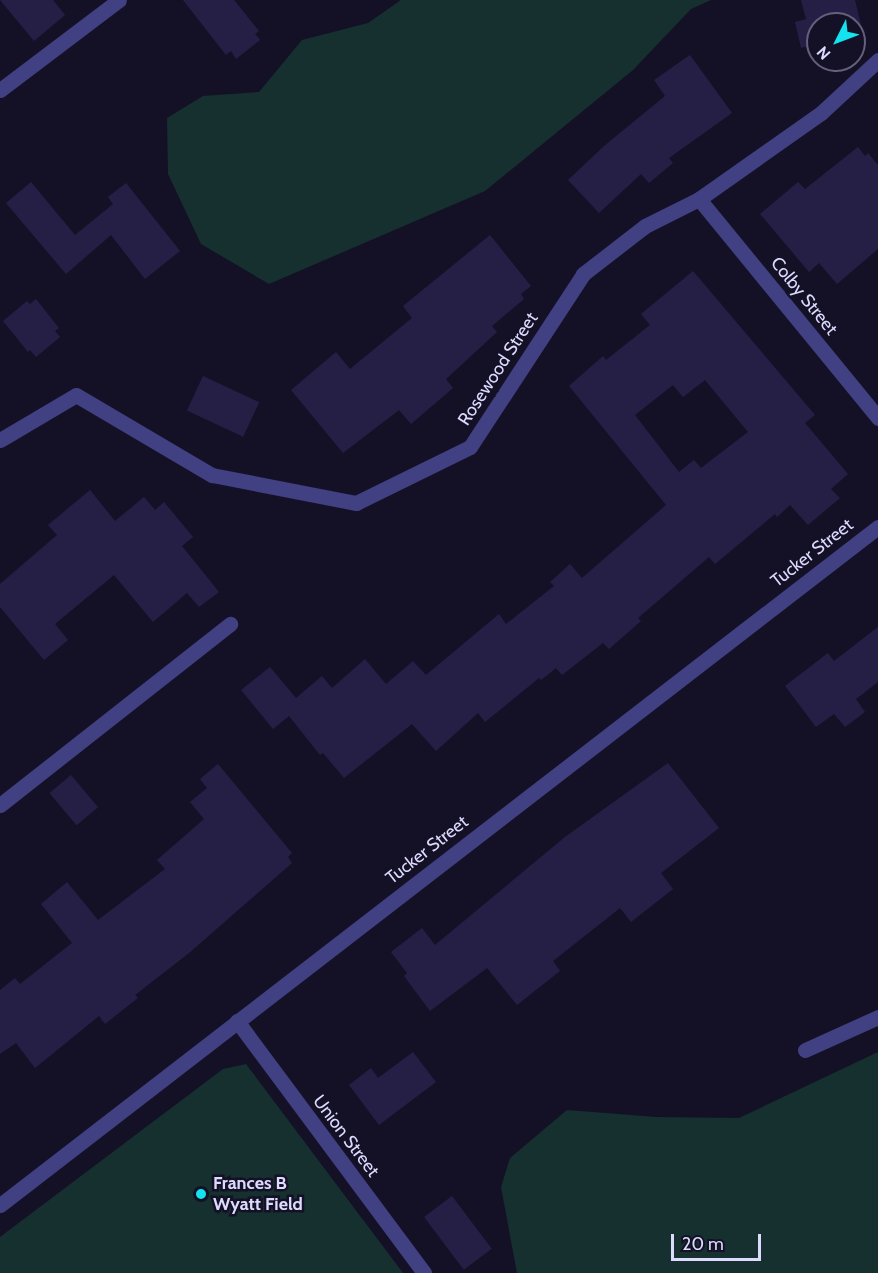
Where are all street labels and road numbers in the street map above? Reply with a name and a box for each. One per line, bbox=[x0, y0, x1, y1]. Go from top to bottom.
street label: Colby Street bbox=[766, 253, 842, 339]
street label: Rosewood Street bbox=[454, 309, 542, 429]
street label: Tucker Street bbox=[767, 514, 857, 592]
street label: Tucker Street bbox=[382, 811, 472, 889]
street label: Union Street bbox=[308, 1091, 384, 1181]

